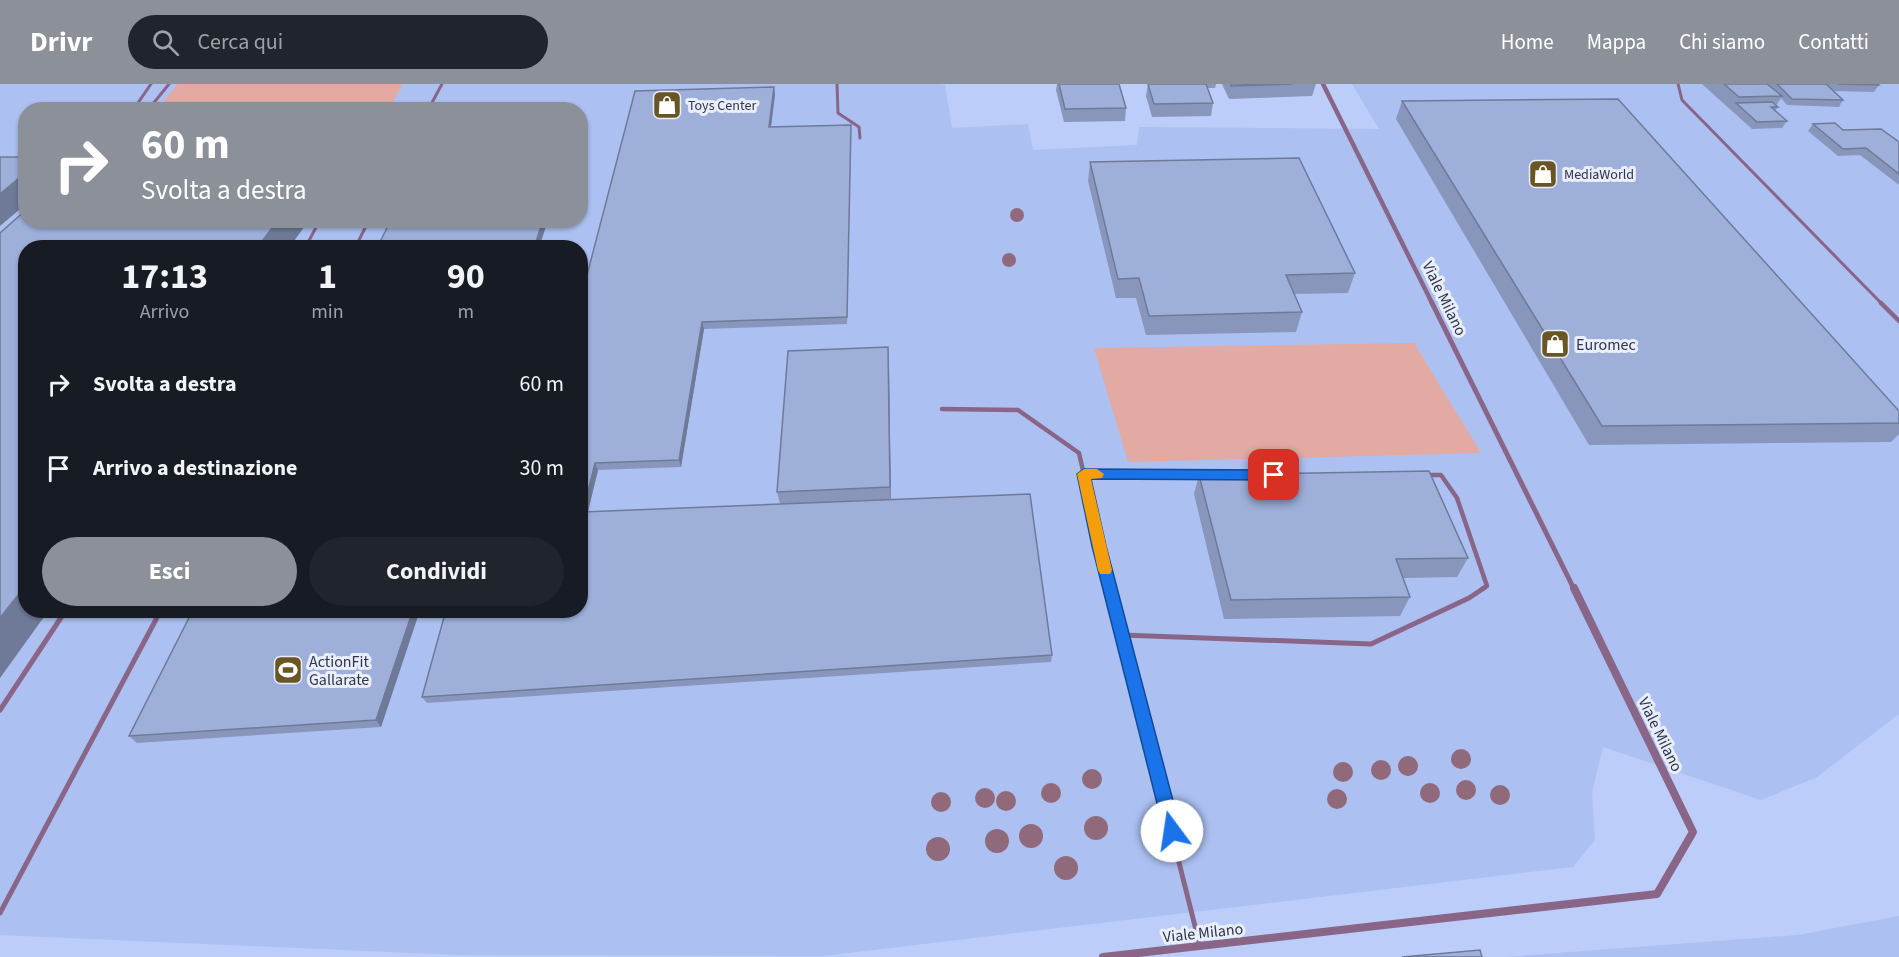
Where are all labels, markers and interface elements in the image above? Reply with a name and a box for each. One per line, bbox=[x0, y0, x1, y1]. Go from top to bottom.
search box bbox=[128, 15, 548, 69]
text: Drivr bbox=[30, 22, 92, 62]
icon: search bbox=[149, 26, 182, 59]
text: Cerca qui bbox=[197, 26, 283, 58]
text: Home bbox=[1501, 27, 1554, 57]
text: Mappa bbox=[1587, 27, 1646, 57]
text: Chi siamo bbox=[1679, 27, 1765, 57]
text: Contatti bbox=[1798, 27, 1869, 57]
shop icon: Toys Center bbox=[651, 89, 683, 121]
place label: Toys Center bbox=[688, 96, 756, 116]
text: 60 m bbox=[141, 115, 230, 175]
icon: right bbox=[42, 126, 120, 204]
shop icon: MediaWorld bbox=[1527, 158, 1559, 190]
place label: MediaWorld bbox=[1564, 165, 1634, 185]
text: Svolta a destra bbox=[141, 171, 307, 210]
text: 17:13 bbox=[121, 251, 208, 302]
text: 1 bbox=[318, 251, 337, 302]
text: 90 bbox=[447, 251, 485, 302]
street label: Viale Milano bbox=[1417, 257, 1472, 339]
text: Arrivo bbox=[140, 298, 189, 326]
text: min bbox=[311, 298, 344, 326]
text: m bbox=[457, 298, 474, 326]
shop icon: Euromec bbox=[1539, 328, 1571, 360]
place label: Euromec bbox=[1576, 334, 1636, 356]
icon: right bbox=[42, 368, 75, 401]
text: Svolta a destra bbox=[93, 368, 237, 400]
text: 60 m bbox=[519, 368, 564, 400]
pin bbox=[1248, 449, 1299, 500]
icon: arrive bbox=[42, 452, 75, 485]
text: Arrivo a destinazione bbox=[93, 452, 298, 484]
text: 30 m bbox=[519, 452, 564, 484]
icon: arrive bbox=[1257, 458, 1290, 491]
button: Esci bbox=[42, 537, 297, 606]
button: Condividi bbox=[309, 537, 564, 606]
place label: ActionFit Gallarate bbox=[309, 651, 369, 691]
sports icon: ActionFit Gallarate bbox=[272, 654, 304, 686]
street label: Viale Milano bbox=[1633, 693, 1688, 775]
position arrow bbox=[1140, 799, 1204, 863]
street label: Viale Milano bbox=[1162, 918, 1244, 948]

